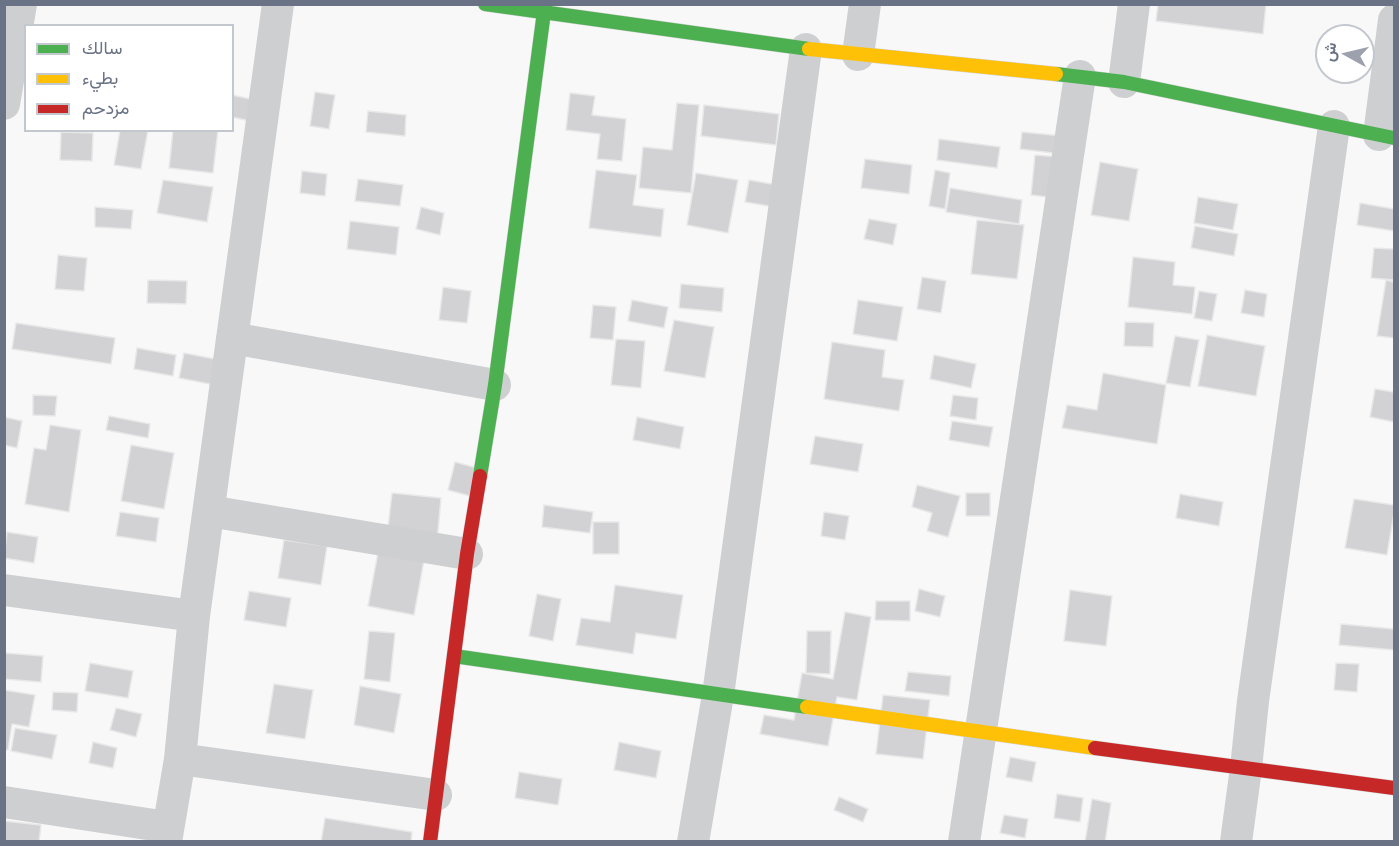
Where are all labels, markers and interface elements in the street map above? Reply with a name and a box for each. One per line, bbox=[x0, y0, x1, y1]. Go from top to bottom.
legend bbox=[24, 24, 234, 132]
north arrow bbox=[1315, 24, 1375, 84]
text: سالك bbox=[82, 35, 122, 60]
text: ش bbox=[1317, 41, 1341, 63]
text: بطيء bbox=[82, 65, 118, 90]
text: مزدحم bbox=[82, 95, 129, 120]

